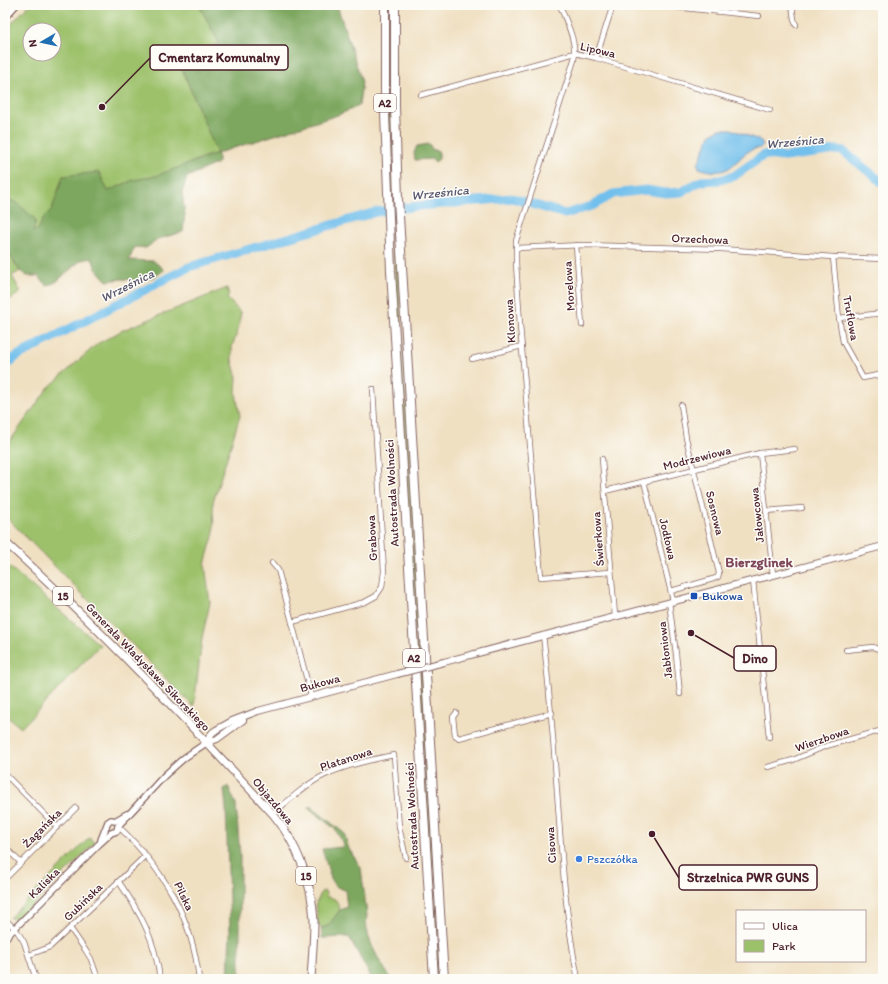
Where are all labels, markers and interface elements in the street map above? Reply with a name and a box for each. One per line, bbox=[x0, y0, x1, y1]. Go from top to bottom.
north arrow bbox=[22, 22, 62, 62]
text: N bbox=[26, 39, 40, 48]
street label: Lipowa bbox=[579, 39, 618, 61]
callout: Cmentarz Komunalny bbox=[150, 45, 288, 70]
text: Cmentarz Komunalny bbox=[158, 50, 281, 66]
road number: A2 bbox=[374, 94, 396, 112]
water label: Wrześnica bbox=[766, 131, 825, 151]
water label: Wrześnica bbox=[411, 182, 470, 203]
street label: Orzechowa bbox=[671, 231, 730, 247]
street label: Morelowa bbox=[560, 260, 578, 311]
water label: Wrześnica bbox=[98, 266, 157, 305]
street label: Truflowa bbox=[840, 294, 862, 342]
street label: Klonowa bbox=[501, 298, 519, 343]
street label: Autostrada Wolności bbox=[382, 439, 402, 547]
street label: Modrzewiowa bbox=[662, 443, 732, 473]
street label: Jałowcowa bbox=[747, 486, 767, 543]
street label: Sosnowa bbox=[703, 489, 727, 537]
street label: Świerkowa bbox=[589, 510, 607, 567]
street label: Grabowa bbox=[364, 514, 380, 561]
street label: Jodłowa bbox=[656, 517, 680, 562]
district label: Bierzglinek bbox=[725, 554, 793, 571]
road number: 15 bbox=[53, 587, 73, 605]
place label: Bukowa bbox=[702, 589, 744, 603]
marker: Bukowa bbox=[689, 591, 699, 601]
street label: Generała Władysława Sikorskiego bbox=[83, 600, 213, 734]
street label: Jabłoniowa bbox=[655, 621, 675, 679]
callout: Dino bbox=[734, 646, 776, 671]
road number: A2 bbox=[403, 649, 425, 667]
text: Dino bbox=[742, 651, 768, 666]
street label: Bukowa bbox=[298, 671, 342, 695]
street label: Wierzbowa bbox=[793, 723, 851, 755]
street label: Platanowa bbox=[318, 744, 375, 774]
street label: Autostrada Wolności bbox=[402, 762, 422, 870]
street label: Objazdowa bbox=[249, 775, 297, 828]
street label: Żagańska bbox=[19, 805, 65, 851]
street label: Cisowa bbox=[543, 825, 559, 864]
place label: Pszczółka bbox=[587, 852, 639, 866]
marker: Pszczółka bbox=[574, 854, 584, 864]
street label: Kaliska bbox=[26, 864, 63, 901]
callout: Strzelnica PWR GUNS bbox=[679, 865, 817, 890]
road number: 15 bbox=[296, 867, 316, 885]
text: Strzelnica PWR GUNS bbox=[687, 870, 810, 885]
street label: Gubińska bbox=[61, 879, 106, 924]
street label: Pilska bbox=[171, 879, 197, 913]
legend bbox=[736, 910, 866, 962]
text: Ulica bbox=[772, 919, 798, 933]
text: Park bbox=[772, 939, 796, 953]

